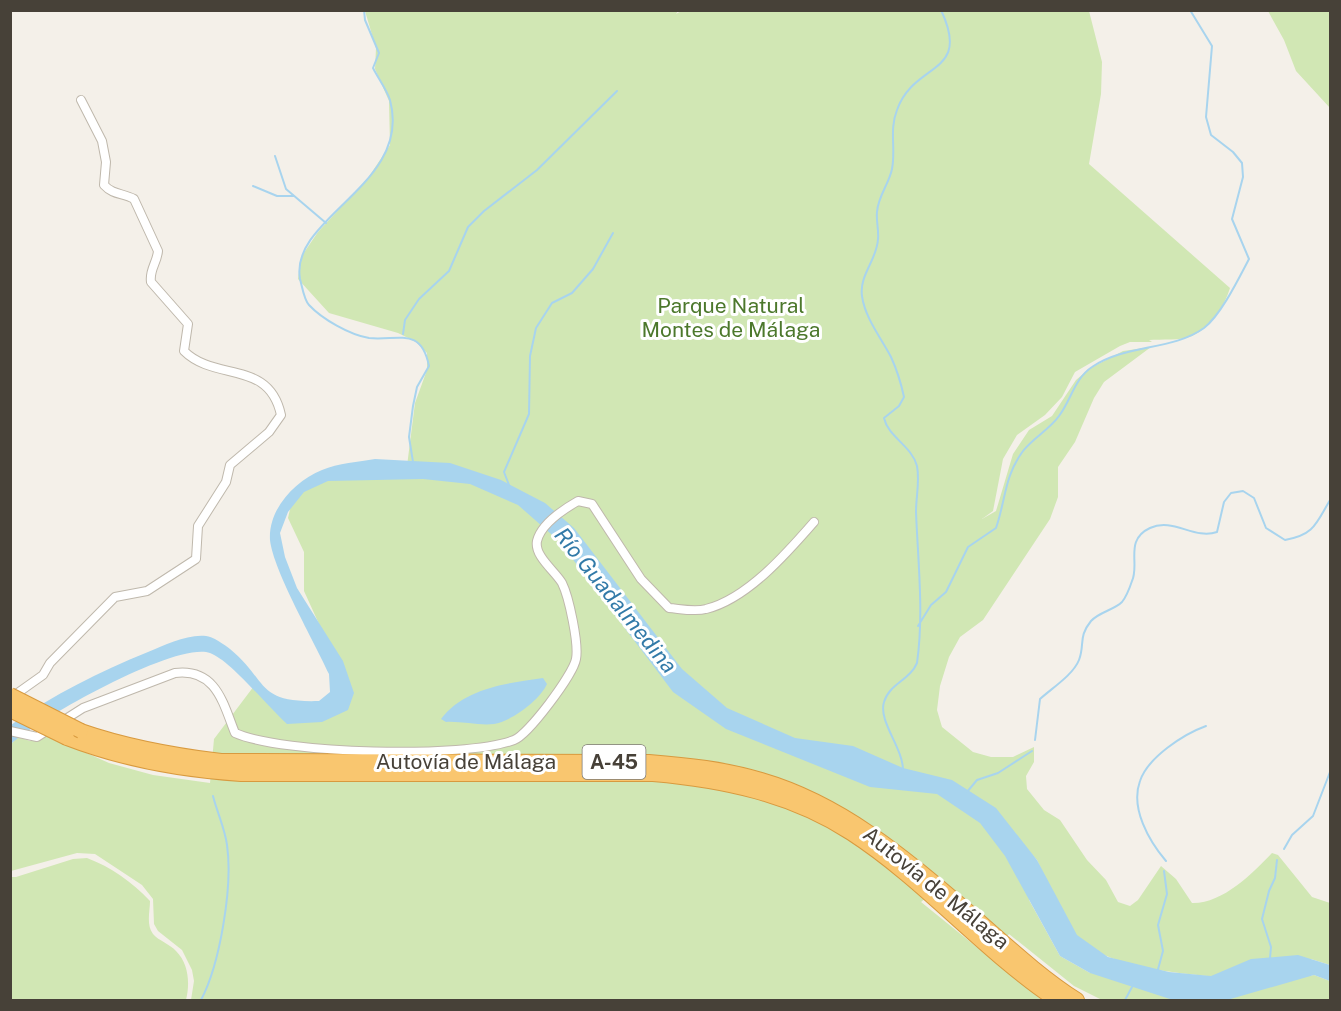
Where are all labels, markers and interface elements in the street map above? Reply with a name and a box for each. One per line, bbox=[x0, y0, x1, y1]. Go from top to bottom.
park label: Parque Natural Montes de Málaga bbox=[642, 293, 820, 342]
water label: Río Guadalmedina bbox=[549, 522, 683, 678]
road number: A-45 bbox=[582, 745, 646, 779]
street label: Autovía de Málaga bbox=[376, 749, 556, 774]
street label: Autovía de Málaga bbox=[858, 821, 1014, 954]

